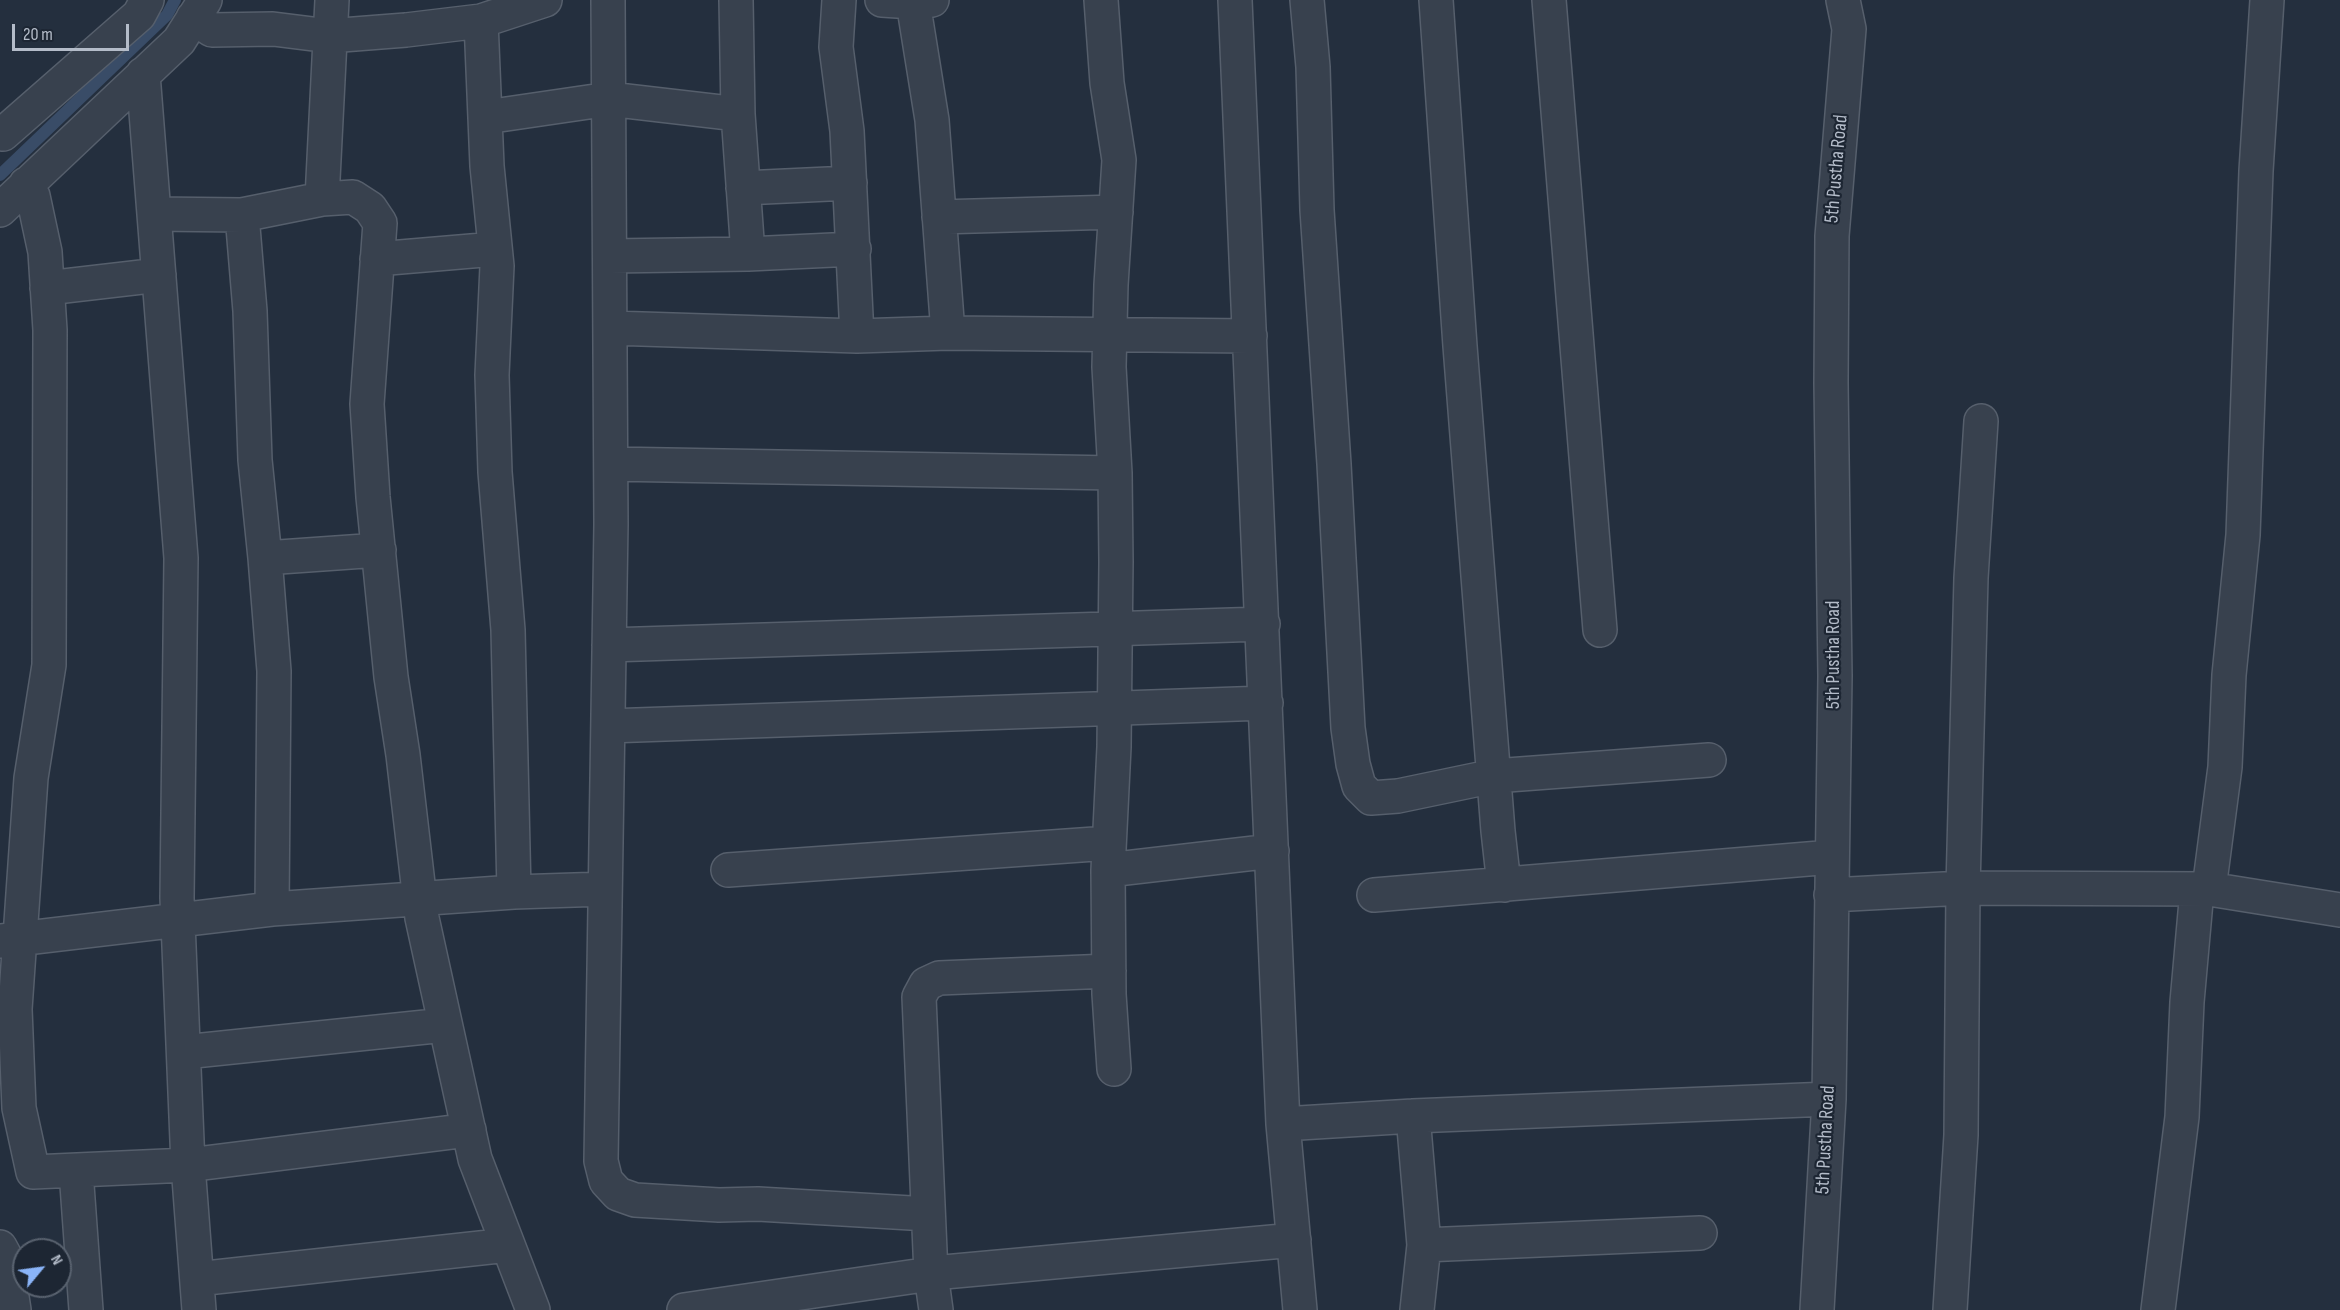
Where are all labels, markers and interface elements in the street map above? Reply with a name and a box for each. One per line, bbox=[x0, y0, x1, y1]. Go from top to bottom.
scale bar bbox=[15, 12, 132, 50]
text: 20 m bbox=[23, 24, 53, 45]
street label: 5th Pustha Road bbox=[1820, 114, 1854, 224]
street label: 5th Pustha Road bbox=[1822, 601, 1846, 709]
street label: 5th Pustha Road bbox=[1811, 1085, 1841, 1195]
north arrow bbox=[12, 1238, 72, 1298]
text: N bbox=[46, 1252, 67, 1268]

